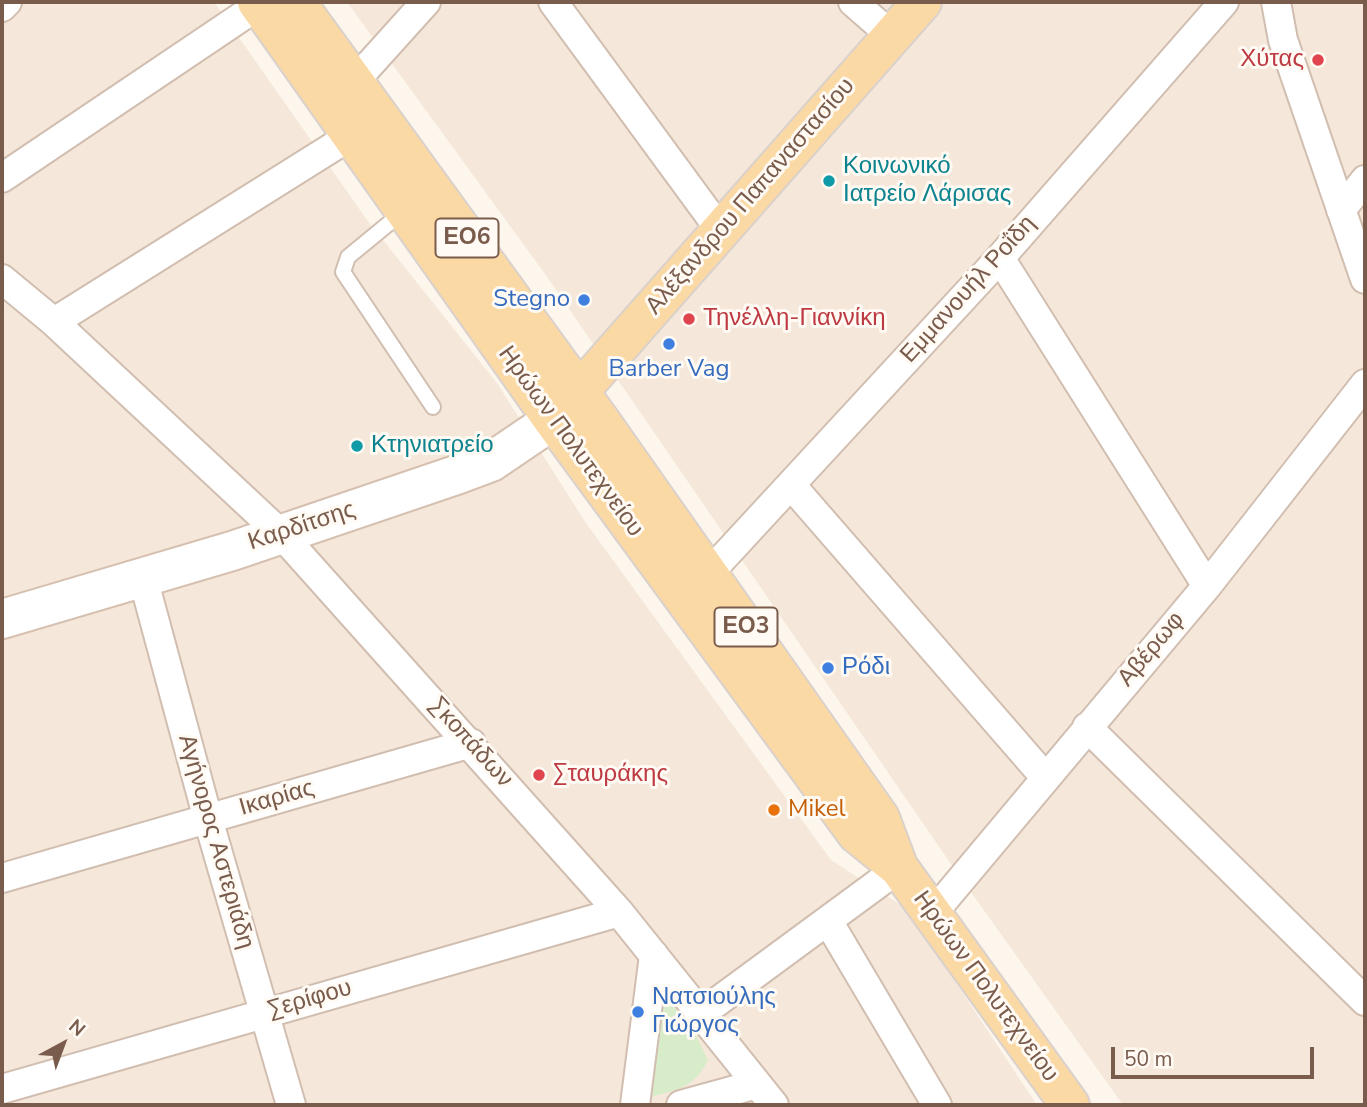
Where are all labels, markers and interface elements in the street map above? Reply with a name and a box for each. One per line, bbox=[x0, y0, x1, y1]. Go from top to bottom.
place label: Χύτας bbox=[1240, 46, 1304, 74]
marker: Χύτας bbox=[1310, 52, 1326, 68]
street label: Αλέξανδρου Παπαναστασίου bbox=[640, 73, 862, 321]
place label: Κοινωνικό Ιατρείο Λάρισας bbox=[843, 153, 1011, 209]
marker: Κοινωνικό Ιατρείο Λάρισας bbox=[821, 173, 837, 189]
street label: Εμμανουήλ Ροΐδη bbox=[895, 210, 1043, 370]
road number: ΕΟ6 bbox=[435, 218, 498, 258]
place label: Stegno bbox=[493, 286, 570, 314]
marker: Stegno bbox=[576, 292, 592, 308]
place label: Τηνέλλη-Γιαννίκη bbox=[703, 305, 886, 333]
marker: Τηνέλλη-Γιαννίκη bbox=[681, 311, 697, 327]
marker: Barber Vag bbox=[661, 336, 677, 352]
street label: Ηρώων Πολυτεχνείου bbox=[491, 341, 649, 543]
place label: Barber Vag bbox=[609, 356, 729, 384]
place label: Κτηνιατρείο bbox=[371, 432, 494, 460]
marker: Κτηνιατρείο bbox=[349, 438, 365, 454]
street label: Καρδίτσης bbox=[245, 496, 359, 558]
street label: Αβέρωφ bbox=[1113, 607, 1191, 693]
road number: ΕΟ3 bbox=[714, 608, 778, 646]
place label: Ρόδι bbox=[842, 654, 890, 682]
marker: Ρόδι bbox=[820, 660, 836, 676]
street label: Σκοπάδων bbox=[422, 692, 518, 794]
street label: Αγήνορος Αστεριάδη bbox=[171, 732, 259, 952]
place label: Σταυράκης bbox=[553, 761, 668, 789]
marker: Σταυράκης bbox=[531, 767, 547, 783]
street label: Ικαρίας bbox=[236, 775, 318, 823]
place label: Mikel bbox=[788, 796, 846, 824]
marker: Mikel bbox=[766, 802, 782, 818]
street label: Ηρώων Πολυτεχνείου bbox=[906, 886, 1064, 1088]
street label: Σερίφου bbox=[265, 974, 355, 1026]
place label: Νατσιούλης Γιώργος bbox=[652, 984, 776, 1040]
marker: Νατσιούλης Γιώργος bbox=[630, 1004, 646, 1020]
north arrow bbox=[28, 1009, 98, 1079]
text: N bbox=[63, 1014, 91, 1043]
scale bar bbox=[1115, 1034, 1318, 1078]
text: 50 m bbox=[1124, 1045, 1173, 1073]

